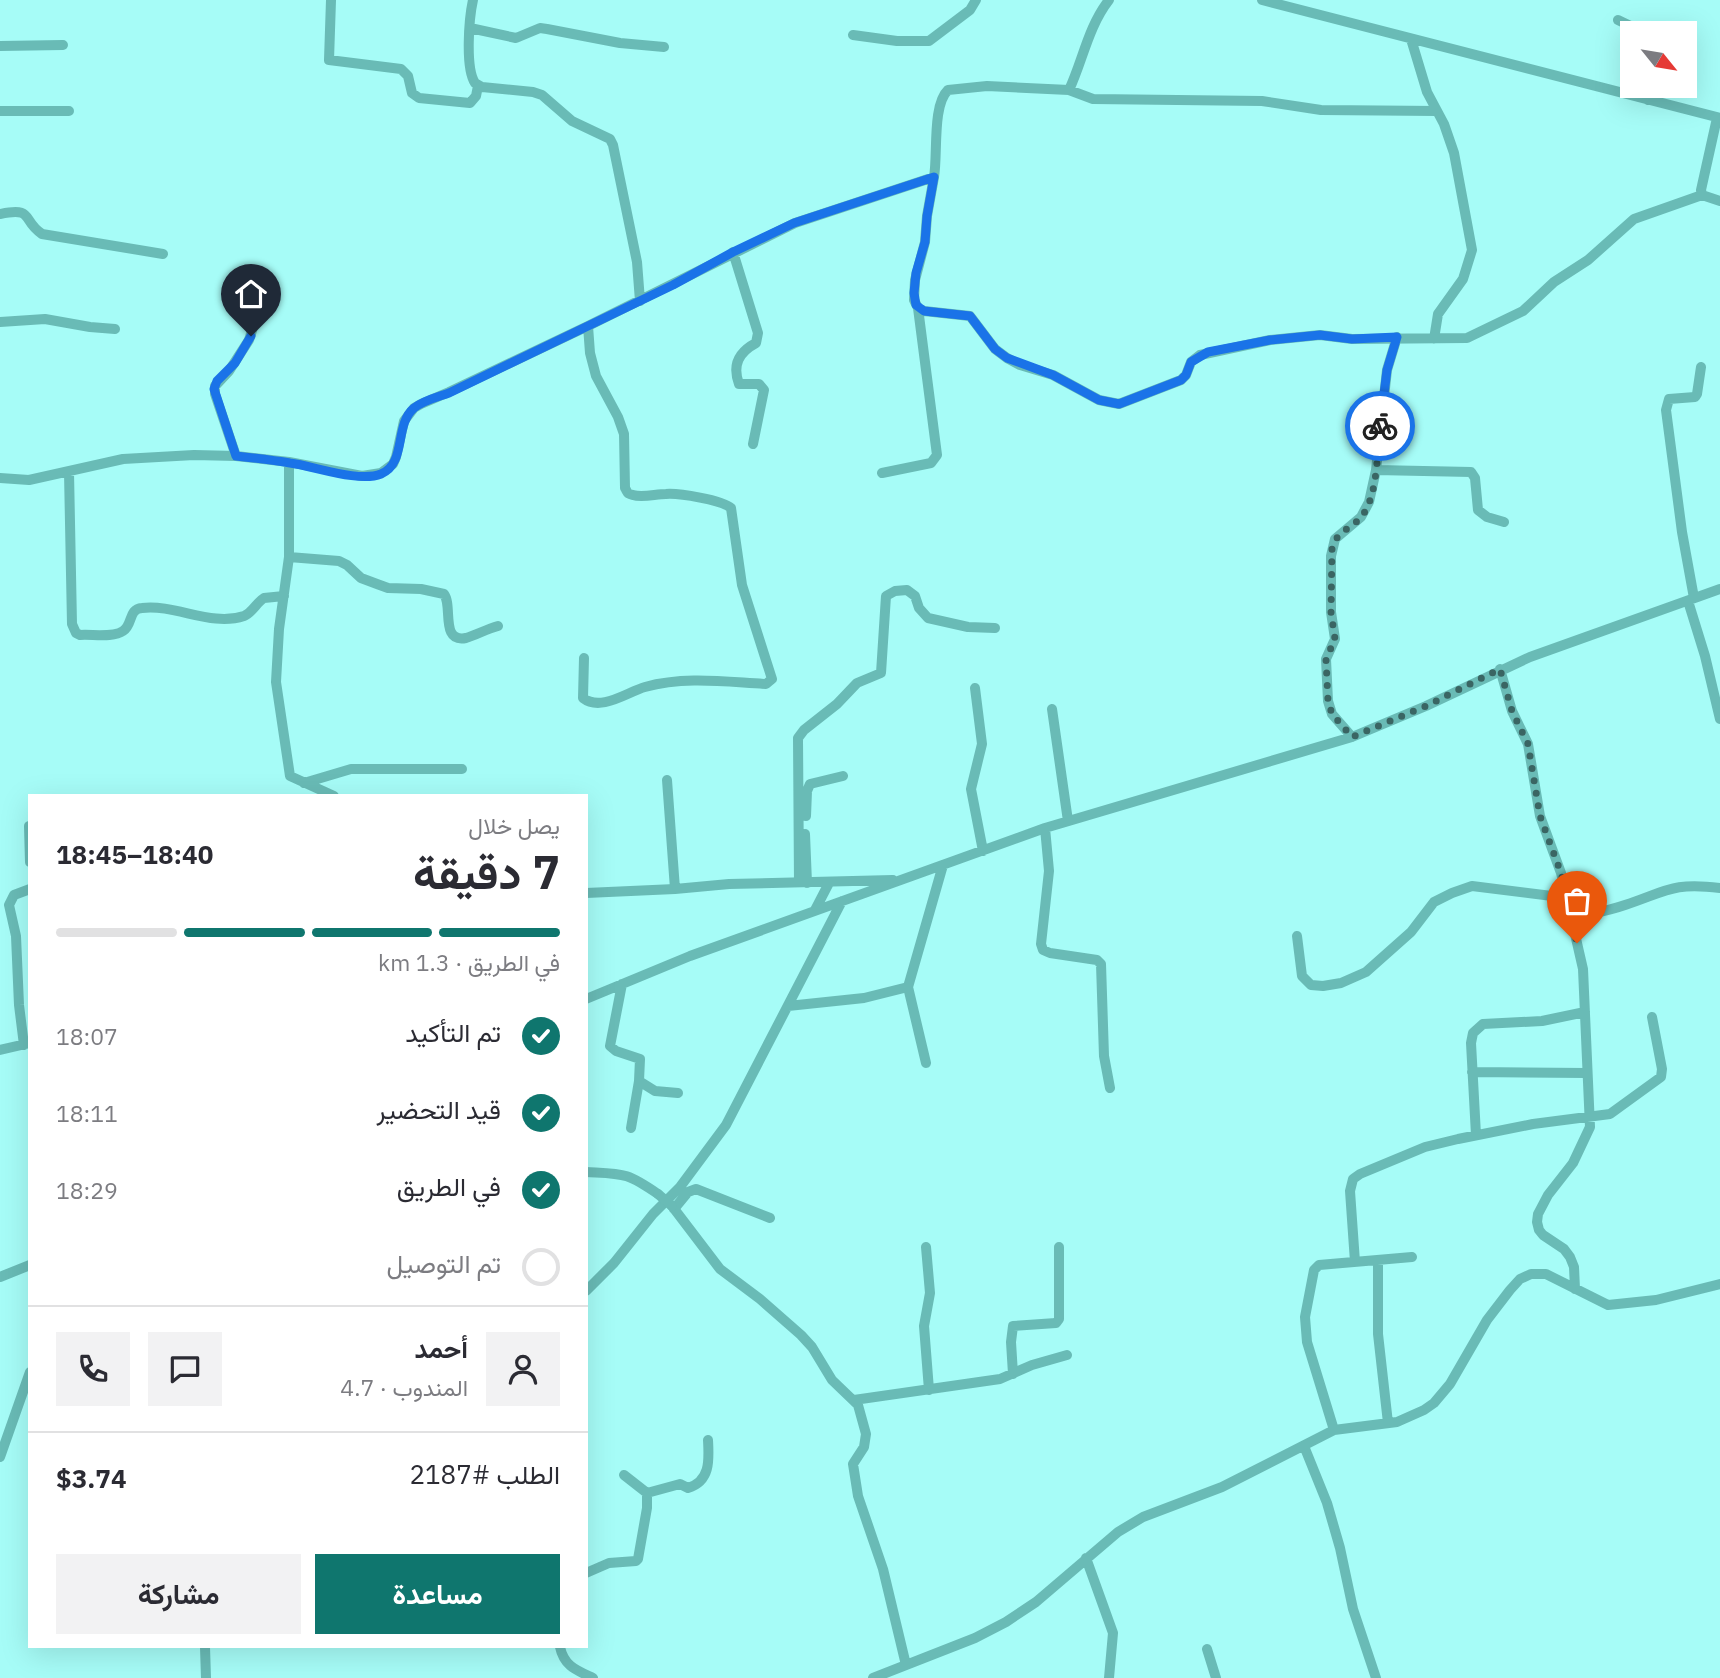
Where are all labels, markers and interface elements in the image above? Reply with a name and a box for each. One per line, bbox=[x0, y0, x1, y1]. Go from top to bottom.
north arrow bbox=[1620, 21, 1698, 98]
map controls bbox=[1620, 21, 1697, 98]
pin bbox=[221, 264, 281, 336]
icon: home bbox=[232, 275, 270, 313]
courier bbox=[1345, 391, 1415, 461]
icon: bike bbox=[1361, 407, 1399, 445]
text: يصل خلال bbox=[468, 810, 560, 840]
text: 18:40–18:45 bbox=[56, 837, 213, 871]
text: 7 دقيقة bbox=[413, 842, 560, 902]
pin bbox=[1547, 871, 1607, 943]
icon: bag bbox=[1558, 882, 1596, 920]
text: في الطريق · 1.3 km bbox=[378, 947, 560, 977]
text: تم التأكيد bbox=[405, 1015, 501, 1049]
icon: check bbox=[522, 1017, 560, 1055]
text: 18:07 bbox=[56, 1021, 118, 1051]
text: قيد التحضير bbox=[376, 1092, 501, 1126]
icon: check bbox=[522, 1094, 560, 1132]
text: 18:11 bbox=[56, 1098, 118, 1128]
text: في الطريق bbox=[397, 1169, 501, 1203]
icon: check bbox=[522, 1171, 560, 1209]
text: 18:29 bbox=[56, 1175, 118, 1205]
text: تم التوصيل bbox=[387, 1246, 501, 1280]
text: أحمد bbox=[415, 1331, 468, 1365]
button: phone bbox=[56, 1332, 130, 1406]
button: chat bbox=[148, 1332, 222, 1406]
button: person bbox=[486, 1332, 560, 1406]
text: المندوب · 4.7 bbox=[340, 1372, 468, 1402]
text: الطلب #2187 bbox=[409, 1457, 560, 1491]
text: $3.74 bbox=[56, 1461, 127, 1495]
button: مشاركة bbox=[56, 1554, 301, 1634]
button: مساعدة bbox=[315, 1554, 560, 1634]

